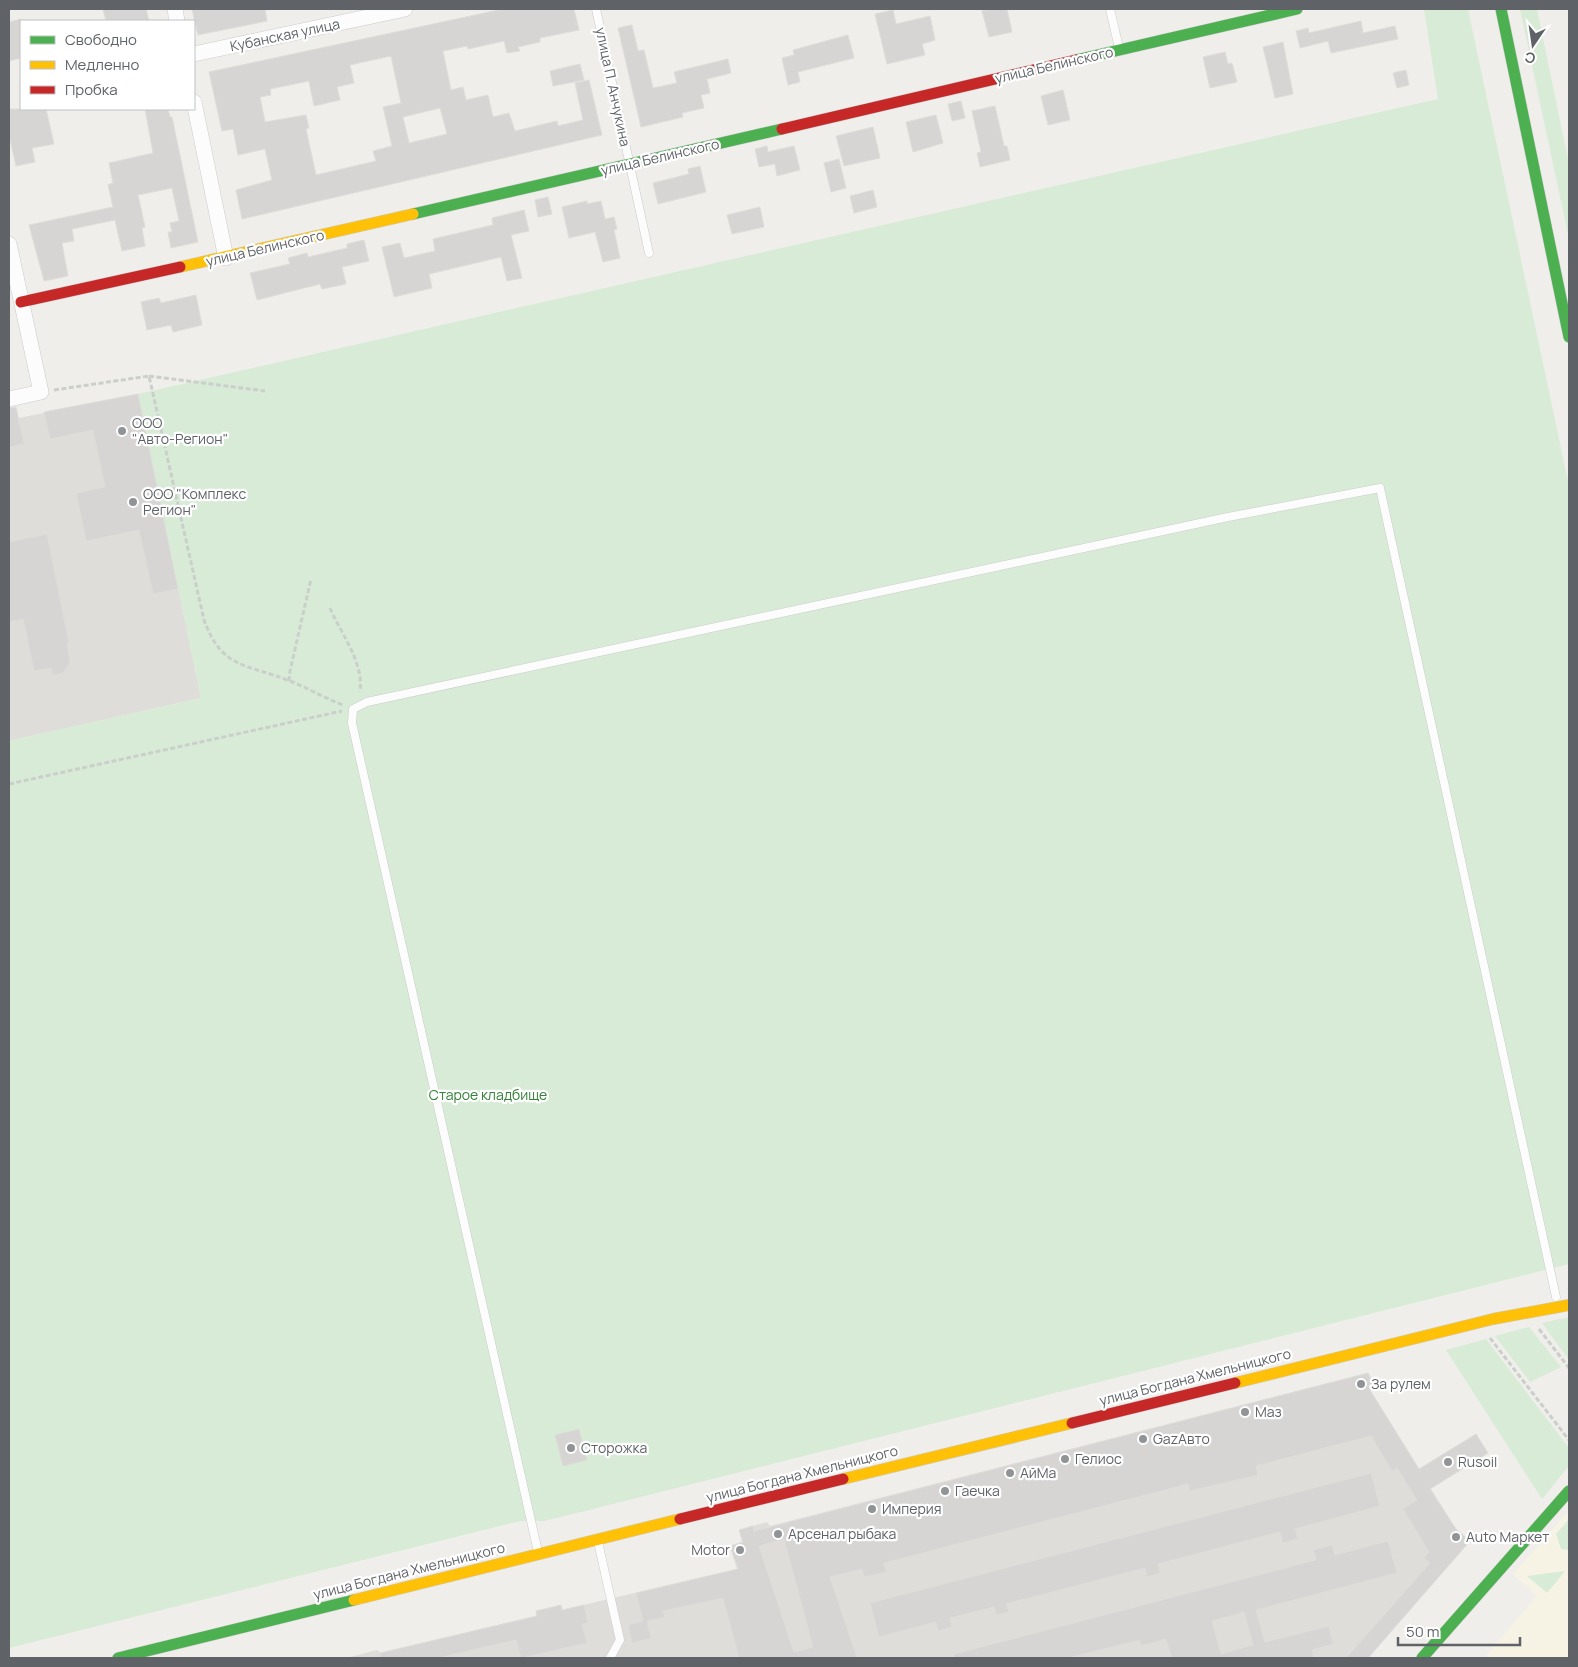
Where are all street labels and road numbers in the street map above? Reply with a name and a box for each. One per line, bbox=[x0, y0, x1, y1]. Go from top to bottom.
street label: Кубанская улица bbox=[228, 14, 342, 55]
street label: улица П. Анчукина bbox=[592, 25, 635, 148]
street label: улица Белинского bbox=[993, 42, 1115, 87]
street label: улица Белинского bbox=[599, 134, 721, 179]
street label: улица Белинского bbox=[204, 225, 326, 270]
street label: улица Богдана Хмельницкого bbox=[1097, 1343, 1293, 1410]
street label: улица Богдана Хмельницкого bbox=[704, 1440, 900, 1507]
street label: улица Богдана Хмельницкого bbox=[311, 1537, 507, 1604]

